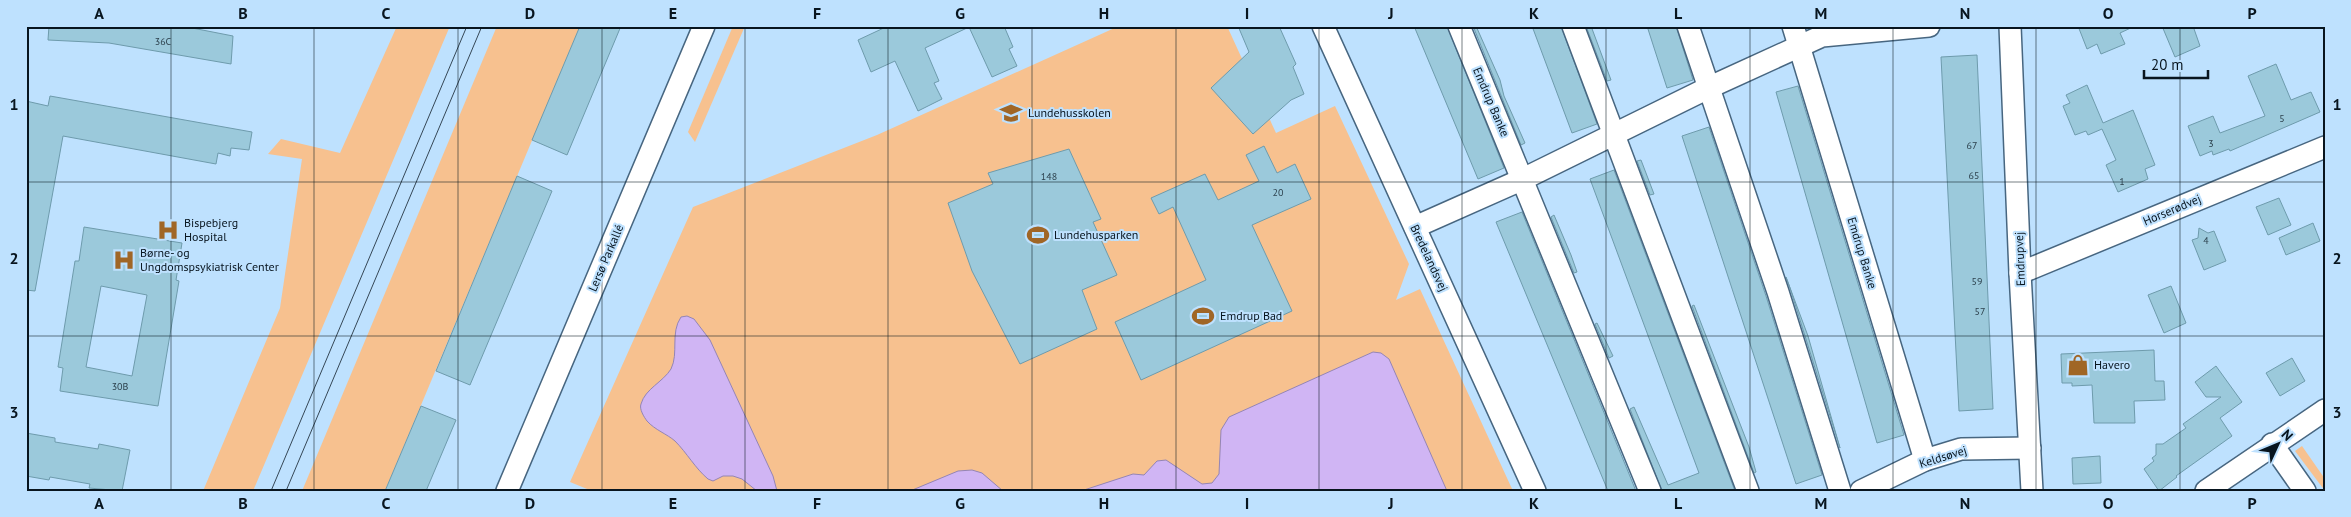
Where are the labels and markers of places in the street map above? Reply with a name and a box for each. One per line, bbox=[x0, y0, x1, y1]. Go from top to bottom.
school or university icon: Lundehusskolen bbox=[998, 100, 1024, 126]
place label: Lundehusskolen bbox=[1028, 105, 1111, 120]
place label: Bispebjerg Hospital bbox=[184, 215, 238, 244]
hospital icon: Bispebjerg Hospital bbox=[155, 217, 181, 243]
sports icon: Lundehusparken bbox=[1025, 222, 1051, 248]
place label: Lundehusparken bbox=[1054, 227, 1138, 242]
place label: Børne- og Ungdomspsykiatrisk Center bbox=[140, 245, 279, 274]
hospital icon: Børne- og Ungdomspsykiatrisk Center bbox=[111, 247, 137, 273]
sports icon: Emdrup Bad bbox=[1190, 303, 1216, 329]
place label: Emdrup Bad bbox=[1220, 308, 1282, 323]
shop icon: Havero bbox=[2065, 352, 2091, 378]
place label: Havero bbox=[2094, 357, 2130, 372]

